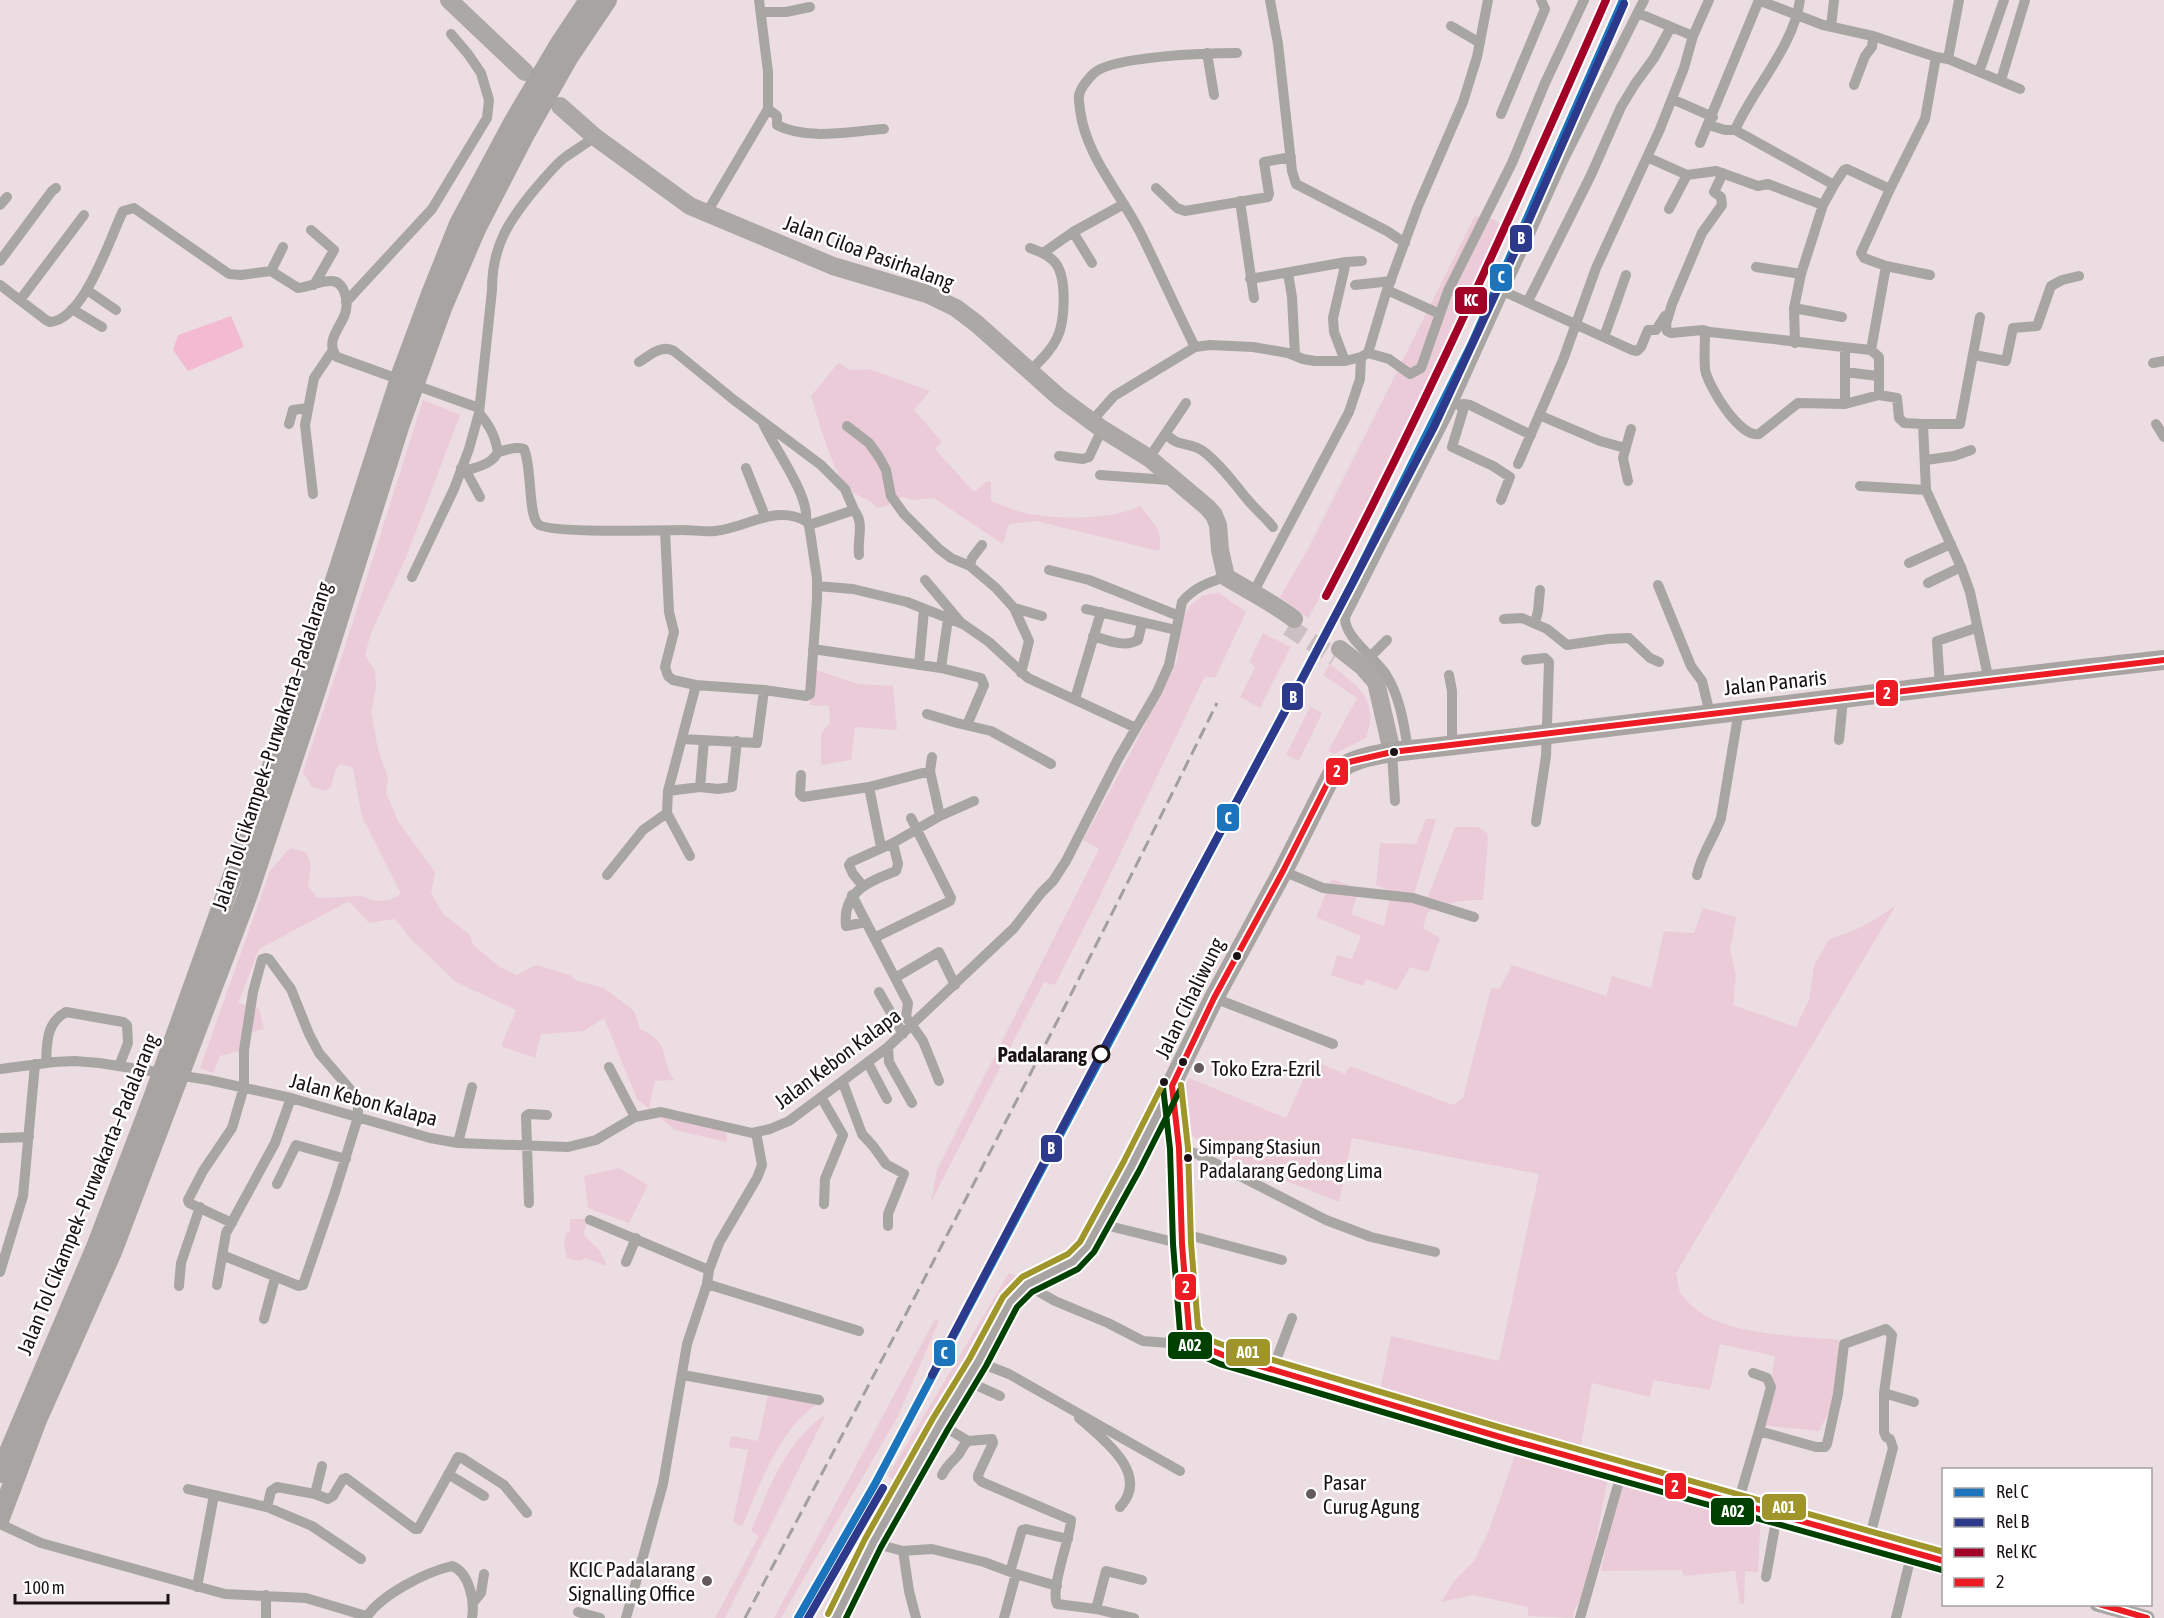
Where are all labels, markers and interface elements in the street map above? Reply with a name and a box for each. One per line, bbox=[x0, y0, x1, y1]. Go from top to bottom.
street label: Jalan Ciloa Pasirhalang bbox=[781, 210, 957, 294]
line badge: B bbox=[1509, 224, 1533, 253]
text: B bbox=[1517, 229, 1525, 247]
line badge: C bbox=[1489, 263, 1513, 292]
text: C bbox=[1497, 268, 1505, 286]
line badge: KC bbox=[1454, 286, 1488, 315]
text: KC bbox=[1464, 291, 1479, 309]
street label: Jalan Tol Cikampek–Purwakarta–Padalarang bbox=[206, 579, 336, 913]
street label: Jalan Panaris bbox=[1723, 665, 1827, 699]
line badge: 2 bbox=[1875, 679, 1899, 707]
line badge: B bbox=[1281, 682, 1304, 711]
text: 2 bbox=[1883, 684, 1891, 702]
text: B bbox=[1289, 688, 1297, 706]
unlabelled marker bbox=[1388, 746, 1400, 758]
line badge: 2 bbox=[1325, 757, 1349, 786]
text: 2 bbox=[1333, 762, 1341, 780]
line badge: C bbox=[1216, 803, 1240, 832]
text: C bbox=[1224, 809, 1232, 827]
street label: Jalan Cihaliwung bbox=[1149, 934, 1229, 1062]
unlabelled marker bbox=[1231, 950, 1243, 962]
street label: Jalan Kebon Kalapa bbox=[769, 1003, 905, 1113]
street label: Jalan Tol Cikampek–Purwakarta–Padalarang bbox=[11, 1030, 163, 1358]
place label: Padalarang bbox=[998, 1042, 1088, 1066]
marker: Padalarang bbox=[1092, 1045, 1110, 1063]
unlabelled marker bbox=[1177, 1056, 1189, 1068]
place label: Toko Ezra-Ezril bbox=[1211, 1056, 1321, 1080]
marker: Toko Ezra-Ezril bbox=[1192, 1061, 1206, 1075]
street label: Jalan Kebon Kalapa bbox=[288, 1068, 440, 1130]
unlabelled marker bbox=[1158, 1076, 1170, 1088]
line badge: B bbox=[1040, 1134, 1063, 1163]
place label: Simpang Stasiun Padalarang Gedong Lima bbox=[1199, 1135, 1382, 1182]
text: B bbox=[1047, 1139, 1055, 1157]
marker: Simpang Stasiun Padalarang Gedong Lima bbox=[1182, 1152, 1194, 1164]
line badge: 2 bbox=[1174, 1273, 1197, 1301]
text: 2 bbox=[1182, 1278, 1190, 1296]
line badge: A02 bbox=[1167, 1331, 1213, 1360]
text: A02 bbox=[1178, 1336, 1201, 1354]
line badge: A01 bbox=[1225, 1338, 1271, 1367]
line badge: C bbox=[933, 1339, 956, 1367]
text: A01 bbox=[1236, 1343, 1260, 1361]
text: C bbox=[940, 1344, 948, 1362]
legend bbox=[1942, 1468, 2152, 1606]
place label: Pasar Curug Agung bbox=[1323, 1470, 1420, 1518]
line badge: 2 bbox=[1664, 1472, 1687, 1500]
text: 2 bbox=[1671, 1477, 1679, 1495]
text: Rel C bbox=[1996, 1481, 2029, 1502]
marker: Pasar Curug Agung bbox=[1304, 1487, 1318, 1501]
line badge: A01 bbox=[1761, 1493, 1807, 1521]
line badge: A02 bbox=[1710, 1497, 1755, 1526]
text: A01 bbox=[1772, 1498, 1796, 1516]
text: A02 bbox=[1721, 1502, 1744, 1520]
text: Rel B bbox=[1996, 1511, 2029, 1532]
text: Rel KC bbox=[1996, 1541, 2037, 1562]
place label: KCIC Padalarang Signalling Office bbox=[569, 1557, 695, 1605]
scale bar bbox=[15, 1567, 168, 1605]
text: 2 bbox=[1996, 1571, 2004, 1592]
marker: KCIC Padalarang Signalling Office bbox=[700, 1574, 714, 1588]
text: 100 m bbox=[24, 1577, 65, 1598]

